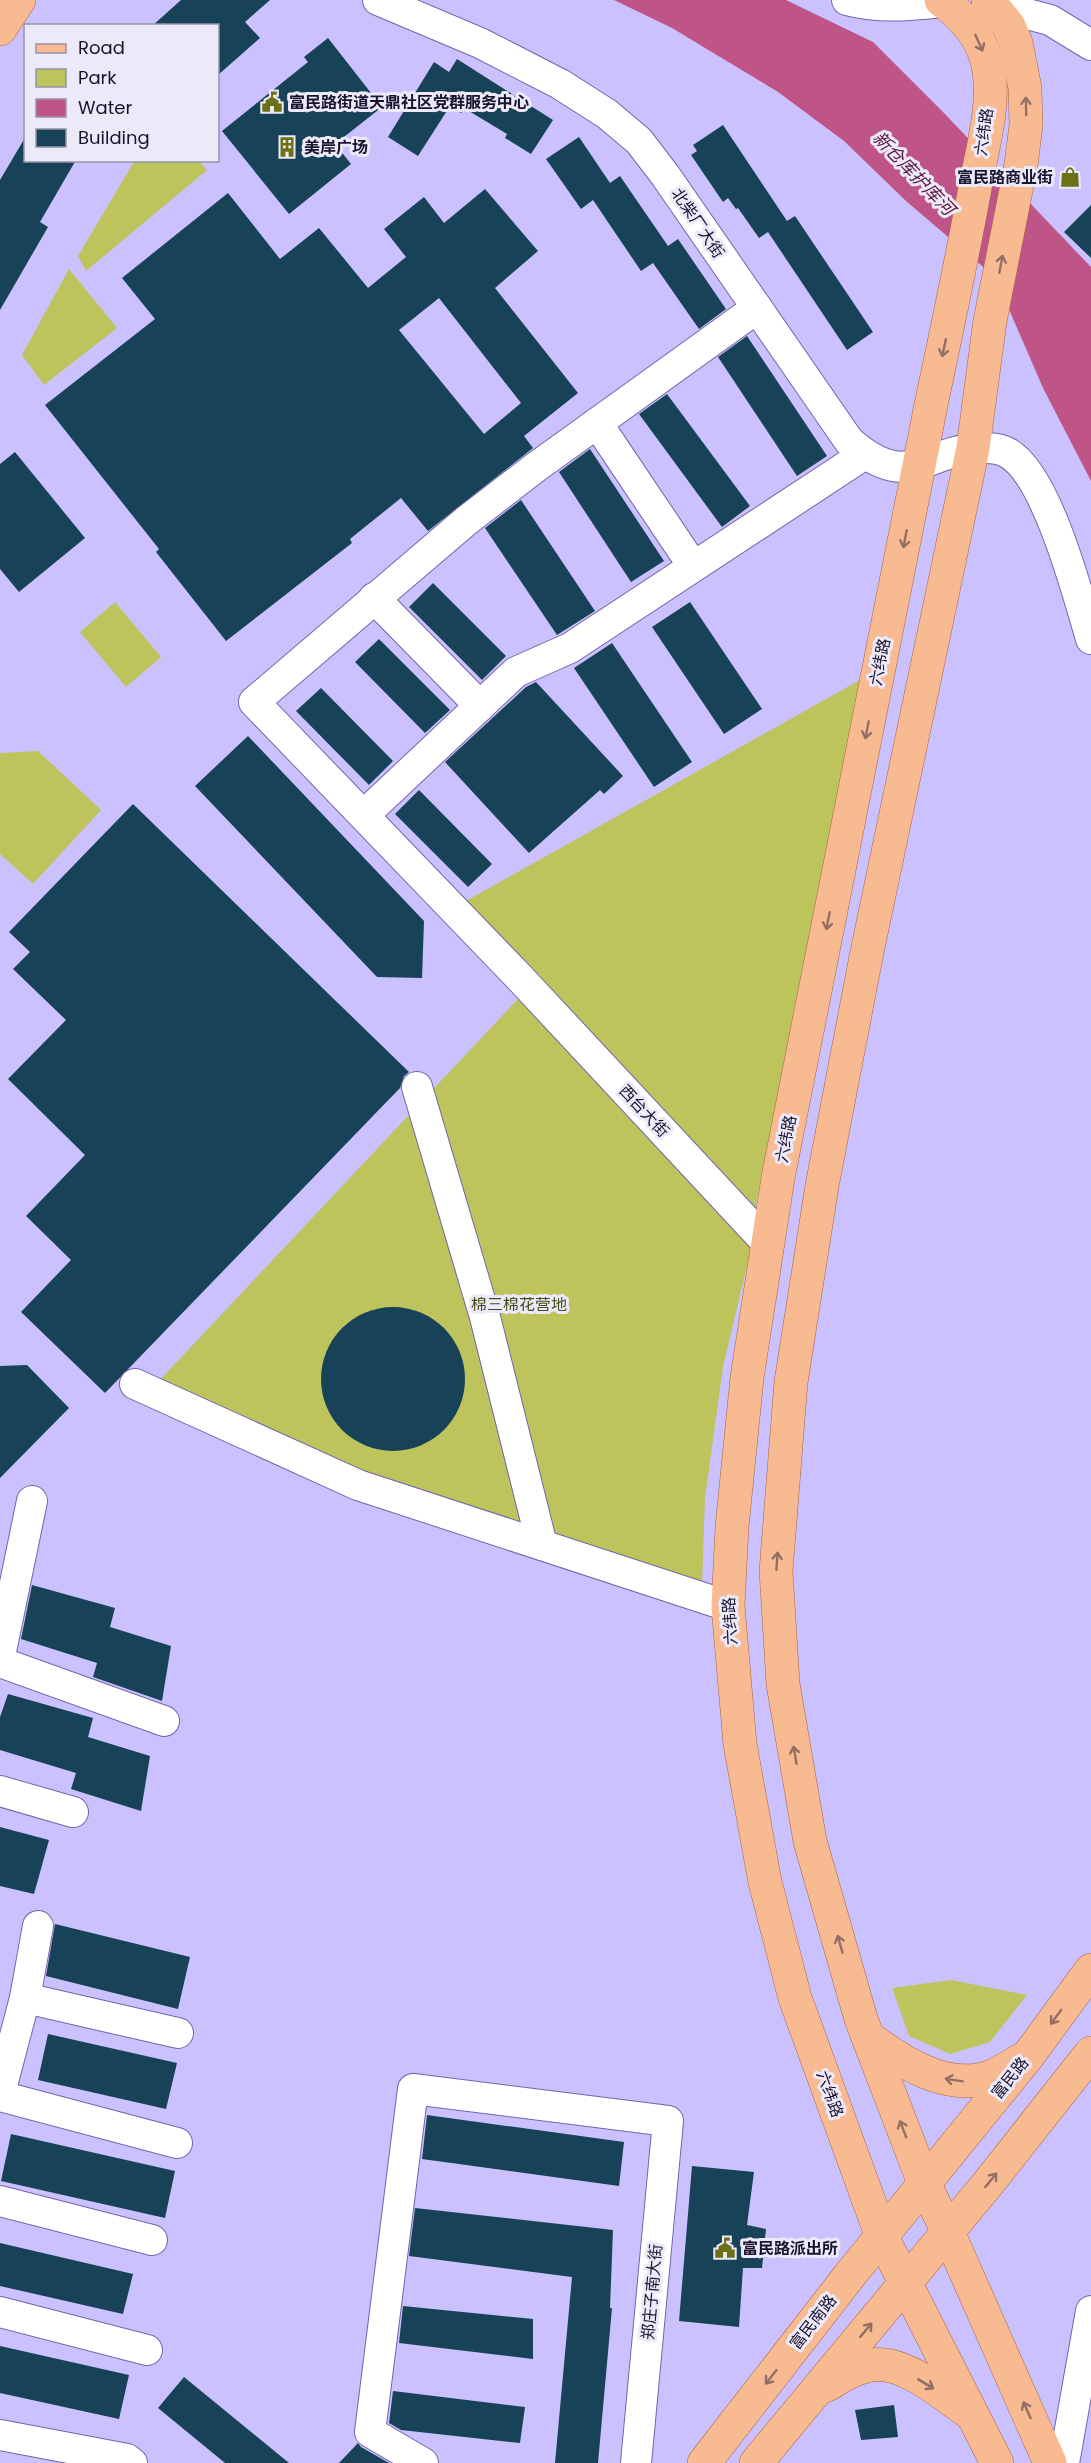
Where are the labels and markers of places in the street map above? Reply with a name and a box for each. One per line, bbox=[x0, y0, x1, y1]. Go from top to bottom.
public building icon: 富民路街道天鼎社区党群服务中心 bbox=[260, 90, 284, 114]
place label: 富民路街道天鼎社区党群服务中心 bbox=[289, 91, 529, 114]
building icon: 美岸广场 bbox=[275, 135, 299, 159]
place label: 美岸广场 bbox=[304, 136, 368, 159]
shop icon: 富民路商业街 bbox=[1058, 165, 1082, 189]
place label: 富民路商业街 bbox=[957, 166, 1053, 189]
public building icon: 富民路派出所 bbox=[713, 2236, 737, 2260]
place label: 富民路派出所 bbox=[742, 2237, 838, 2260]

